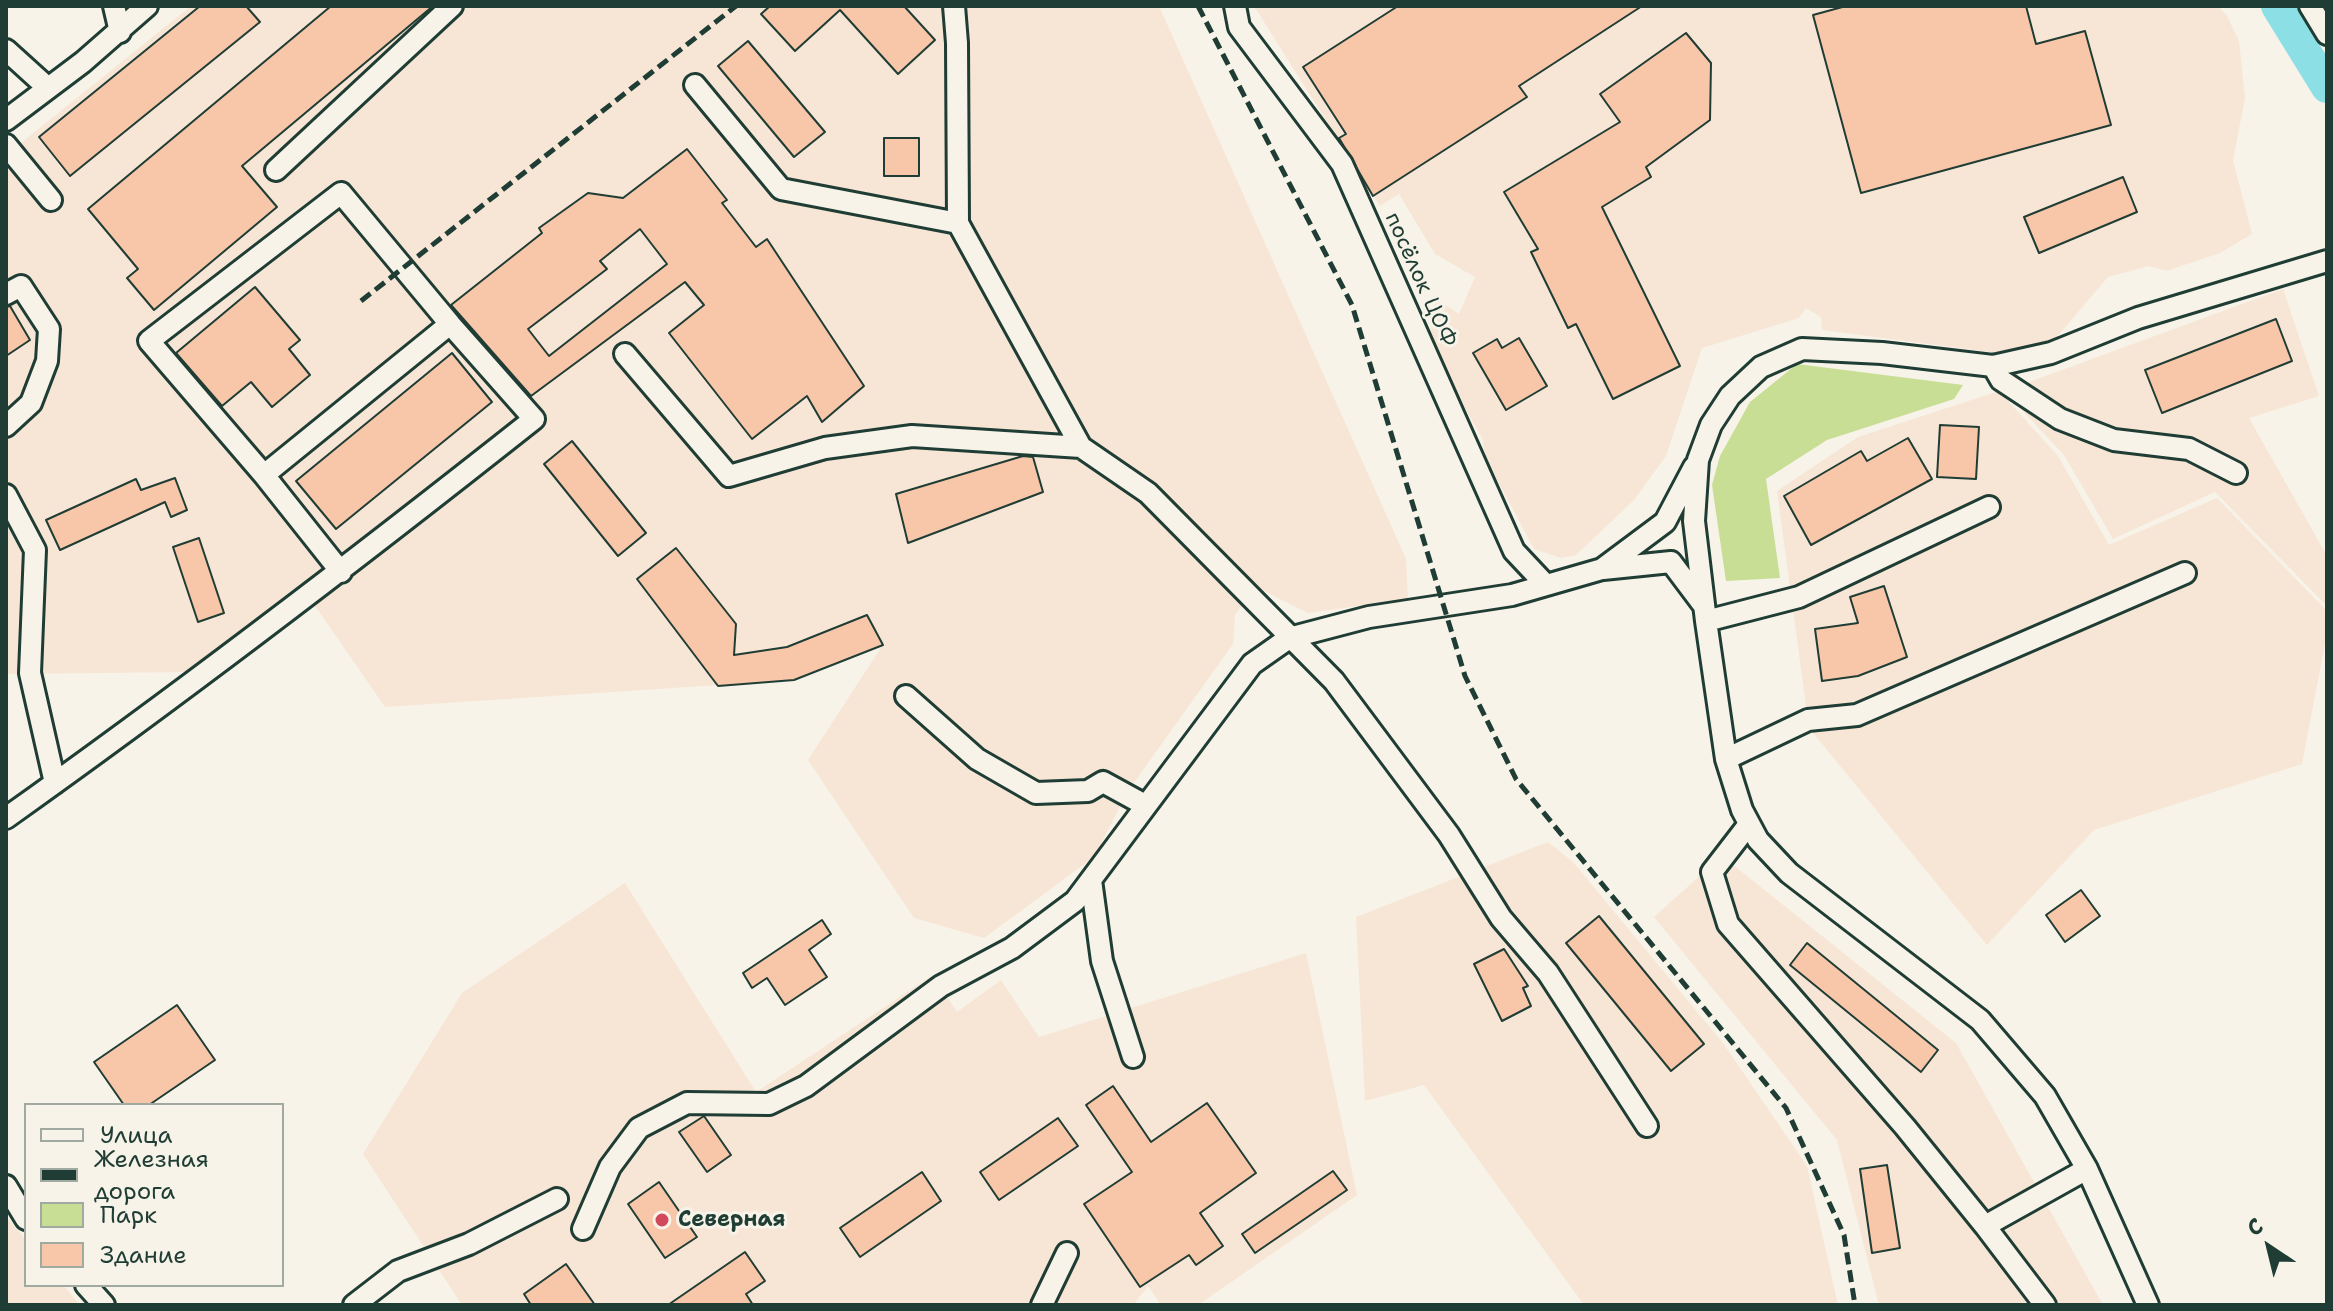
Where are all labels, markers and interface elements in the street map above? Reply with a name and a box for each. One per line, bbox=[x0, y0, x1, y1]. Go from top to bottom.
street label: посёлок ЦОФ bbox=[1379, 209, 1461, 351]
legend bbox=[24, 1103, 284, 1287]
text: Улица bbox=[100, 1119, 173, 1151]
text: Железная дорога bbox=[94, 1143, 209, 1207]
text: Парк bbox=[100, 1199, 157, 1231]
place label: Северная bbox=[678, 1207, 786, 1233]
north arrow bbox=[2229, 1207, 2309, 1287]
marker: Северная bbox=[653, 1211, 671, 1229]
text: С bbox=[2241, 1211, 2269, 1243]
text: Здание bbox=[100, 1239, 187, 1271]

